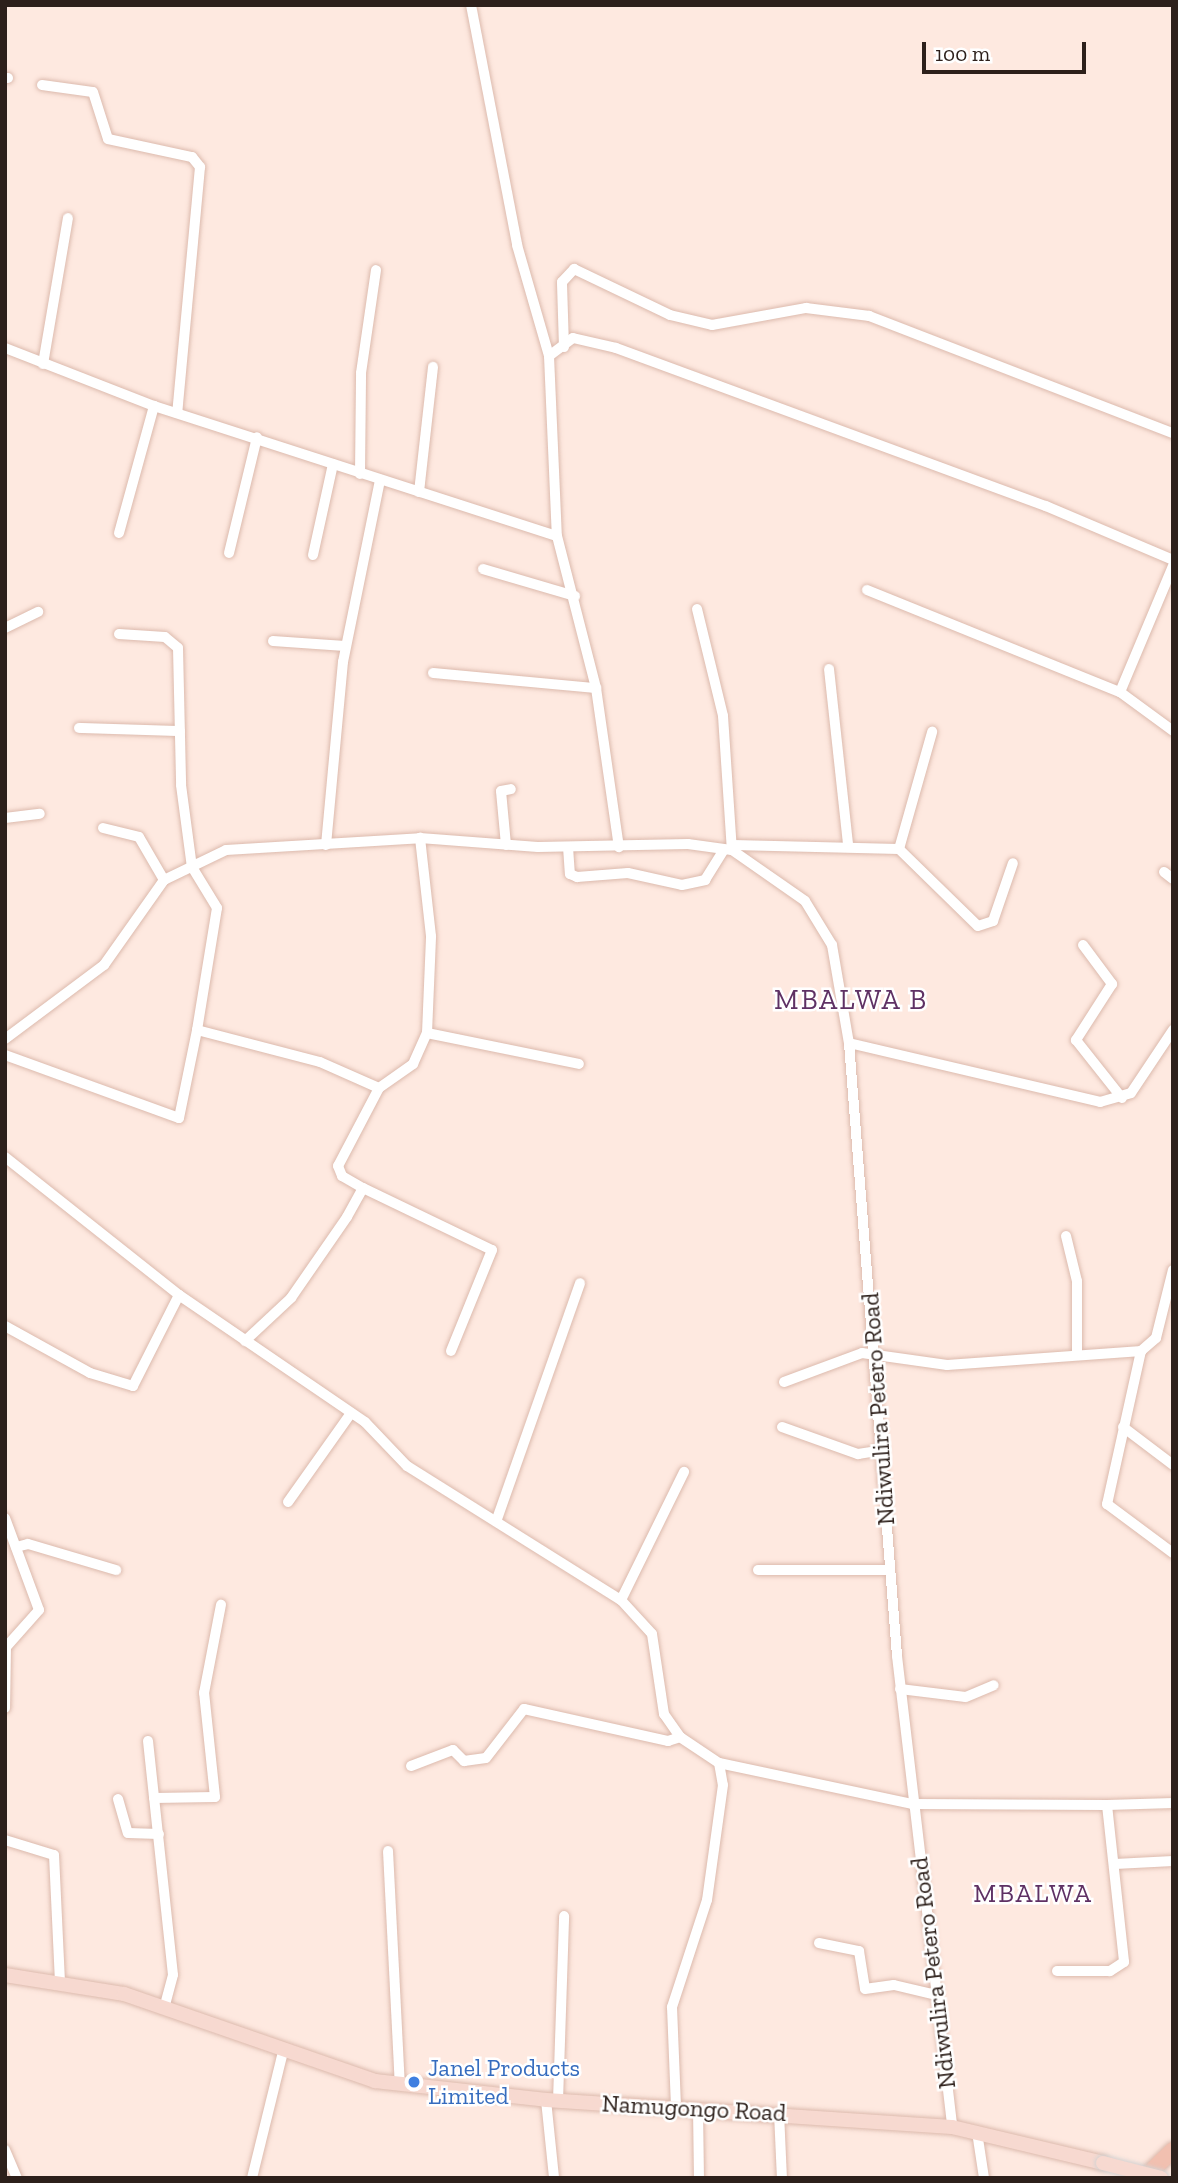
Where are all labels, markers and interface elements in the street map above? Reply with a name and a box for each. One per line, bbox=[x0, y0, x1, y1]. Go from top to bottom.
scale bar bbox=[926, 28, 1090, 72]
text: 100 m bbox=[935, 41, 990, 66]
district label: MBALWA B bbox=[774, 983, 928, 1017]
street label: Ndiwulira Petero Road bbox=[856, 1292, 900, 1526]
street label: Ndiwulira Petero Road bbox=[905, 1856, 961, 2090]
district label: MBALWA bbox=[974, 1878, 1092, 1910]
place label: Janel Products Limited bbox=[428, 2054, 580, 2110]
marker: Janel Products Limited bbox=[406, 2074, 422, 2090]
street label: Namugongo Road bbox=[601, 2089, 787, 2127]

